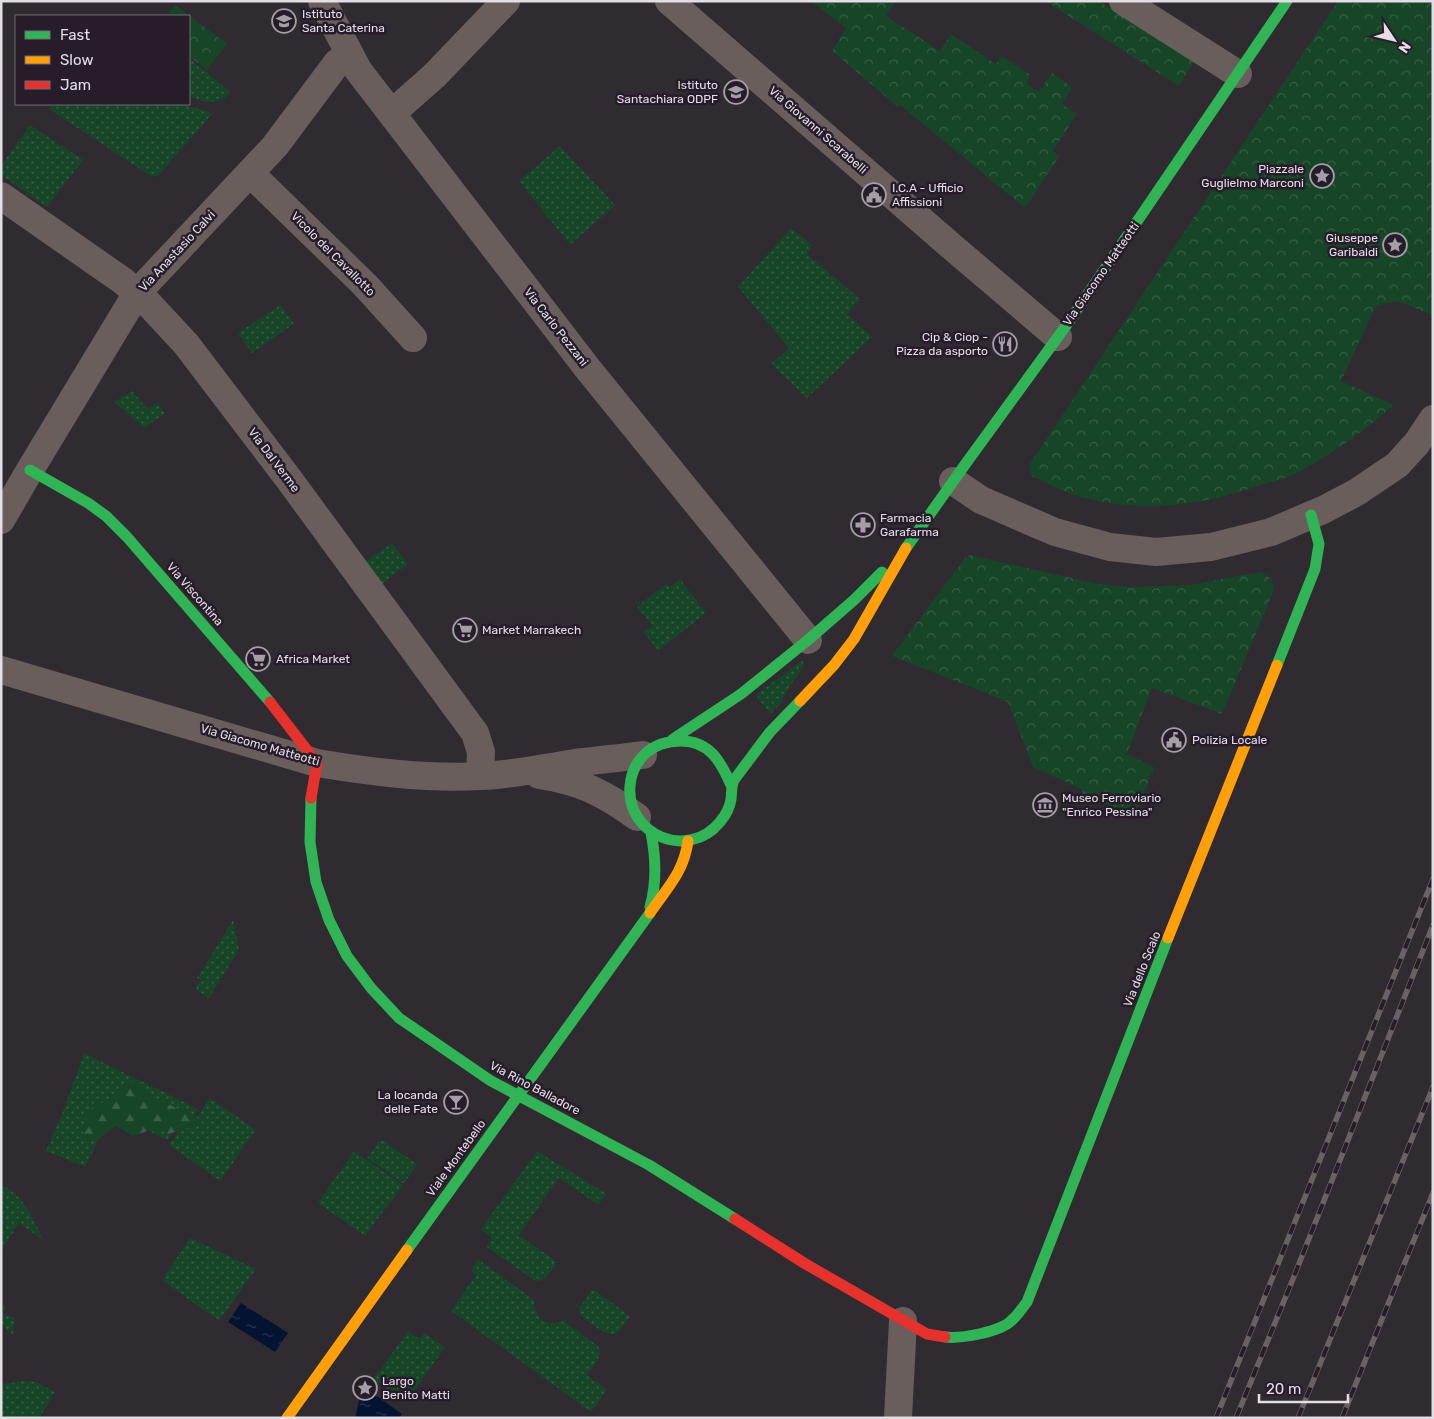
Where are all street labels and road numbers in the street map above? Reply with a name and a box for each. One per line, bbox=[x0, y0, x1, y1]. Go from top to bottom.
street label: Via Giovanni Scarabelli bbox=[766, 83, 870, 177]
street label: Via Anastasio Calvi bbox=[136, 208, 218, 294]
street label: Vicolo del Cavallotto bbox=[288, 209, 378, 299]
street label: Via Giacomo Matteotti bbox=[1060, 219, 1142, 329]
street label: Via Carlo Pezzani bbox=[521, 285, 591, 369]
street label: Via Dal Verme bbox=[245, 425, 303, 495]
street label: Via Viscontina bbox=[164, 560, 226, 628]
street label: Via Giacomo Matteotti bbox=[199, 721, 321, 769]
street label: Via dello Scalo bbox=[1120, 929, 1164, 1009]
street label: Via Rino Balladore bbox=[487, 1058, 583, 1118]
street label: Viale Montebello bbox=[423, 1117, 489, 1199]

